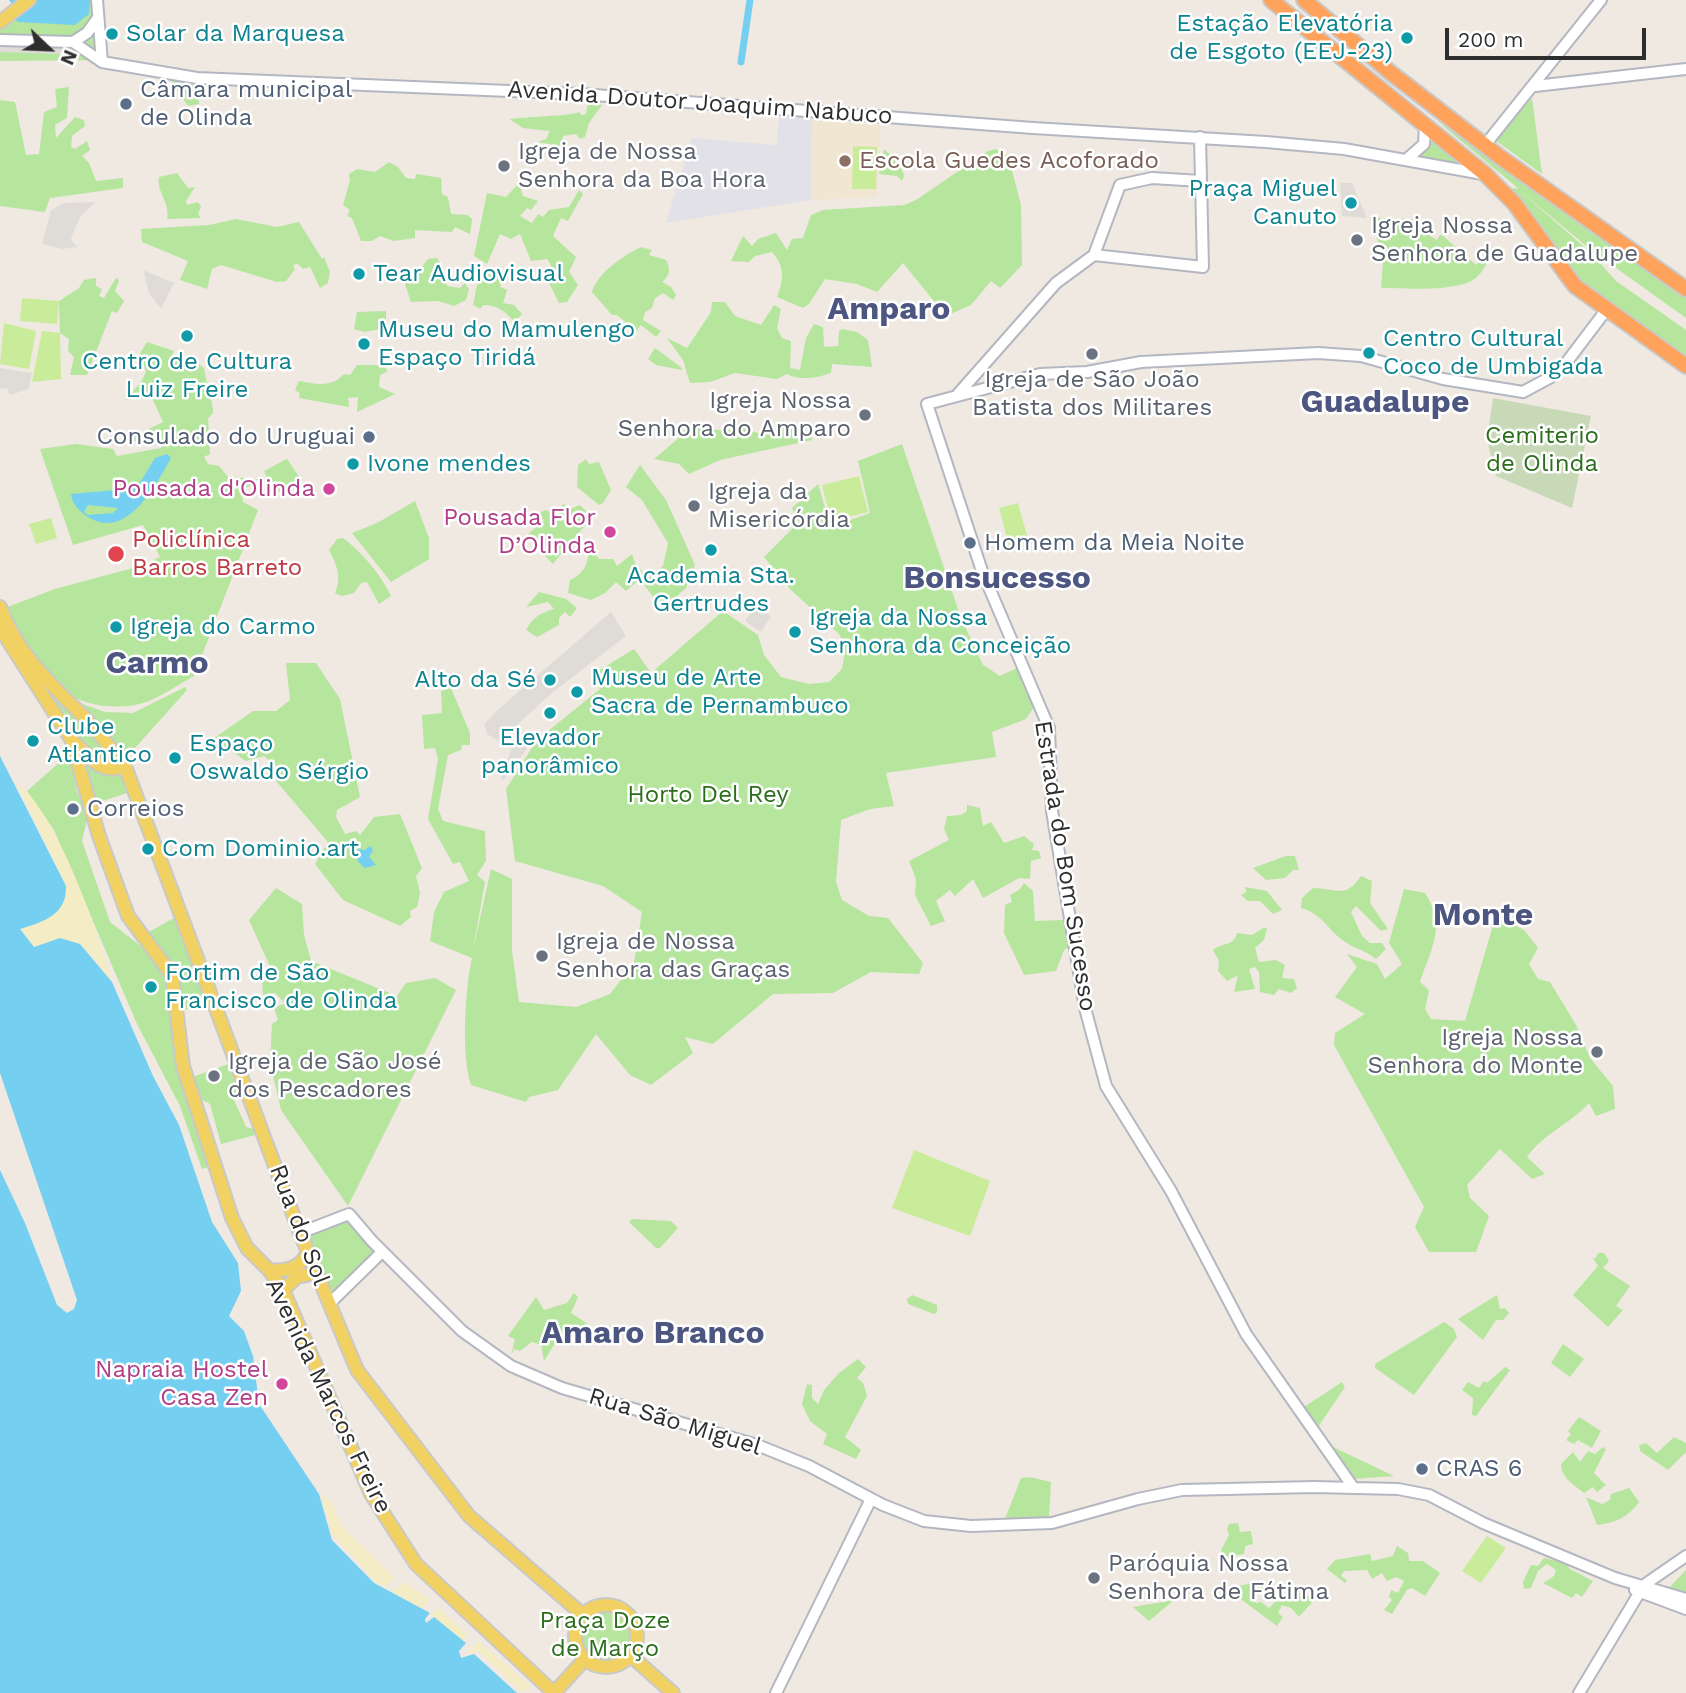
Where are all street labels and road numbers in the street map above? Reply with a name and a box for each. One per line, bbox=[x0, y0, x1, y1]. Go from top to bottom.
street label: Avenida Doutor Joaquim Nabuco bbox=[507, 75, 893, 131]
street label: Estrada do Bom Sucesso bbox=[1028, 719, 1102, 1013]
street label: Rua do Sol bbox=[263, 1161, 335, 1289]
street label: Avenida Marcos Freire bbox=[259, 1274, 397, 1518]
street label: Rua São Miguel bbox=[585, 1382, 765, 1462]

